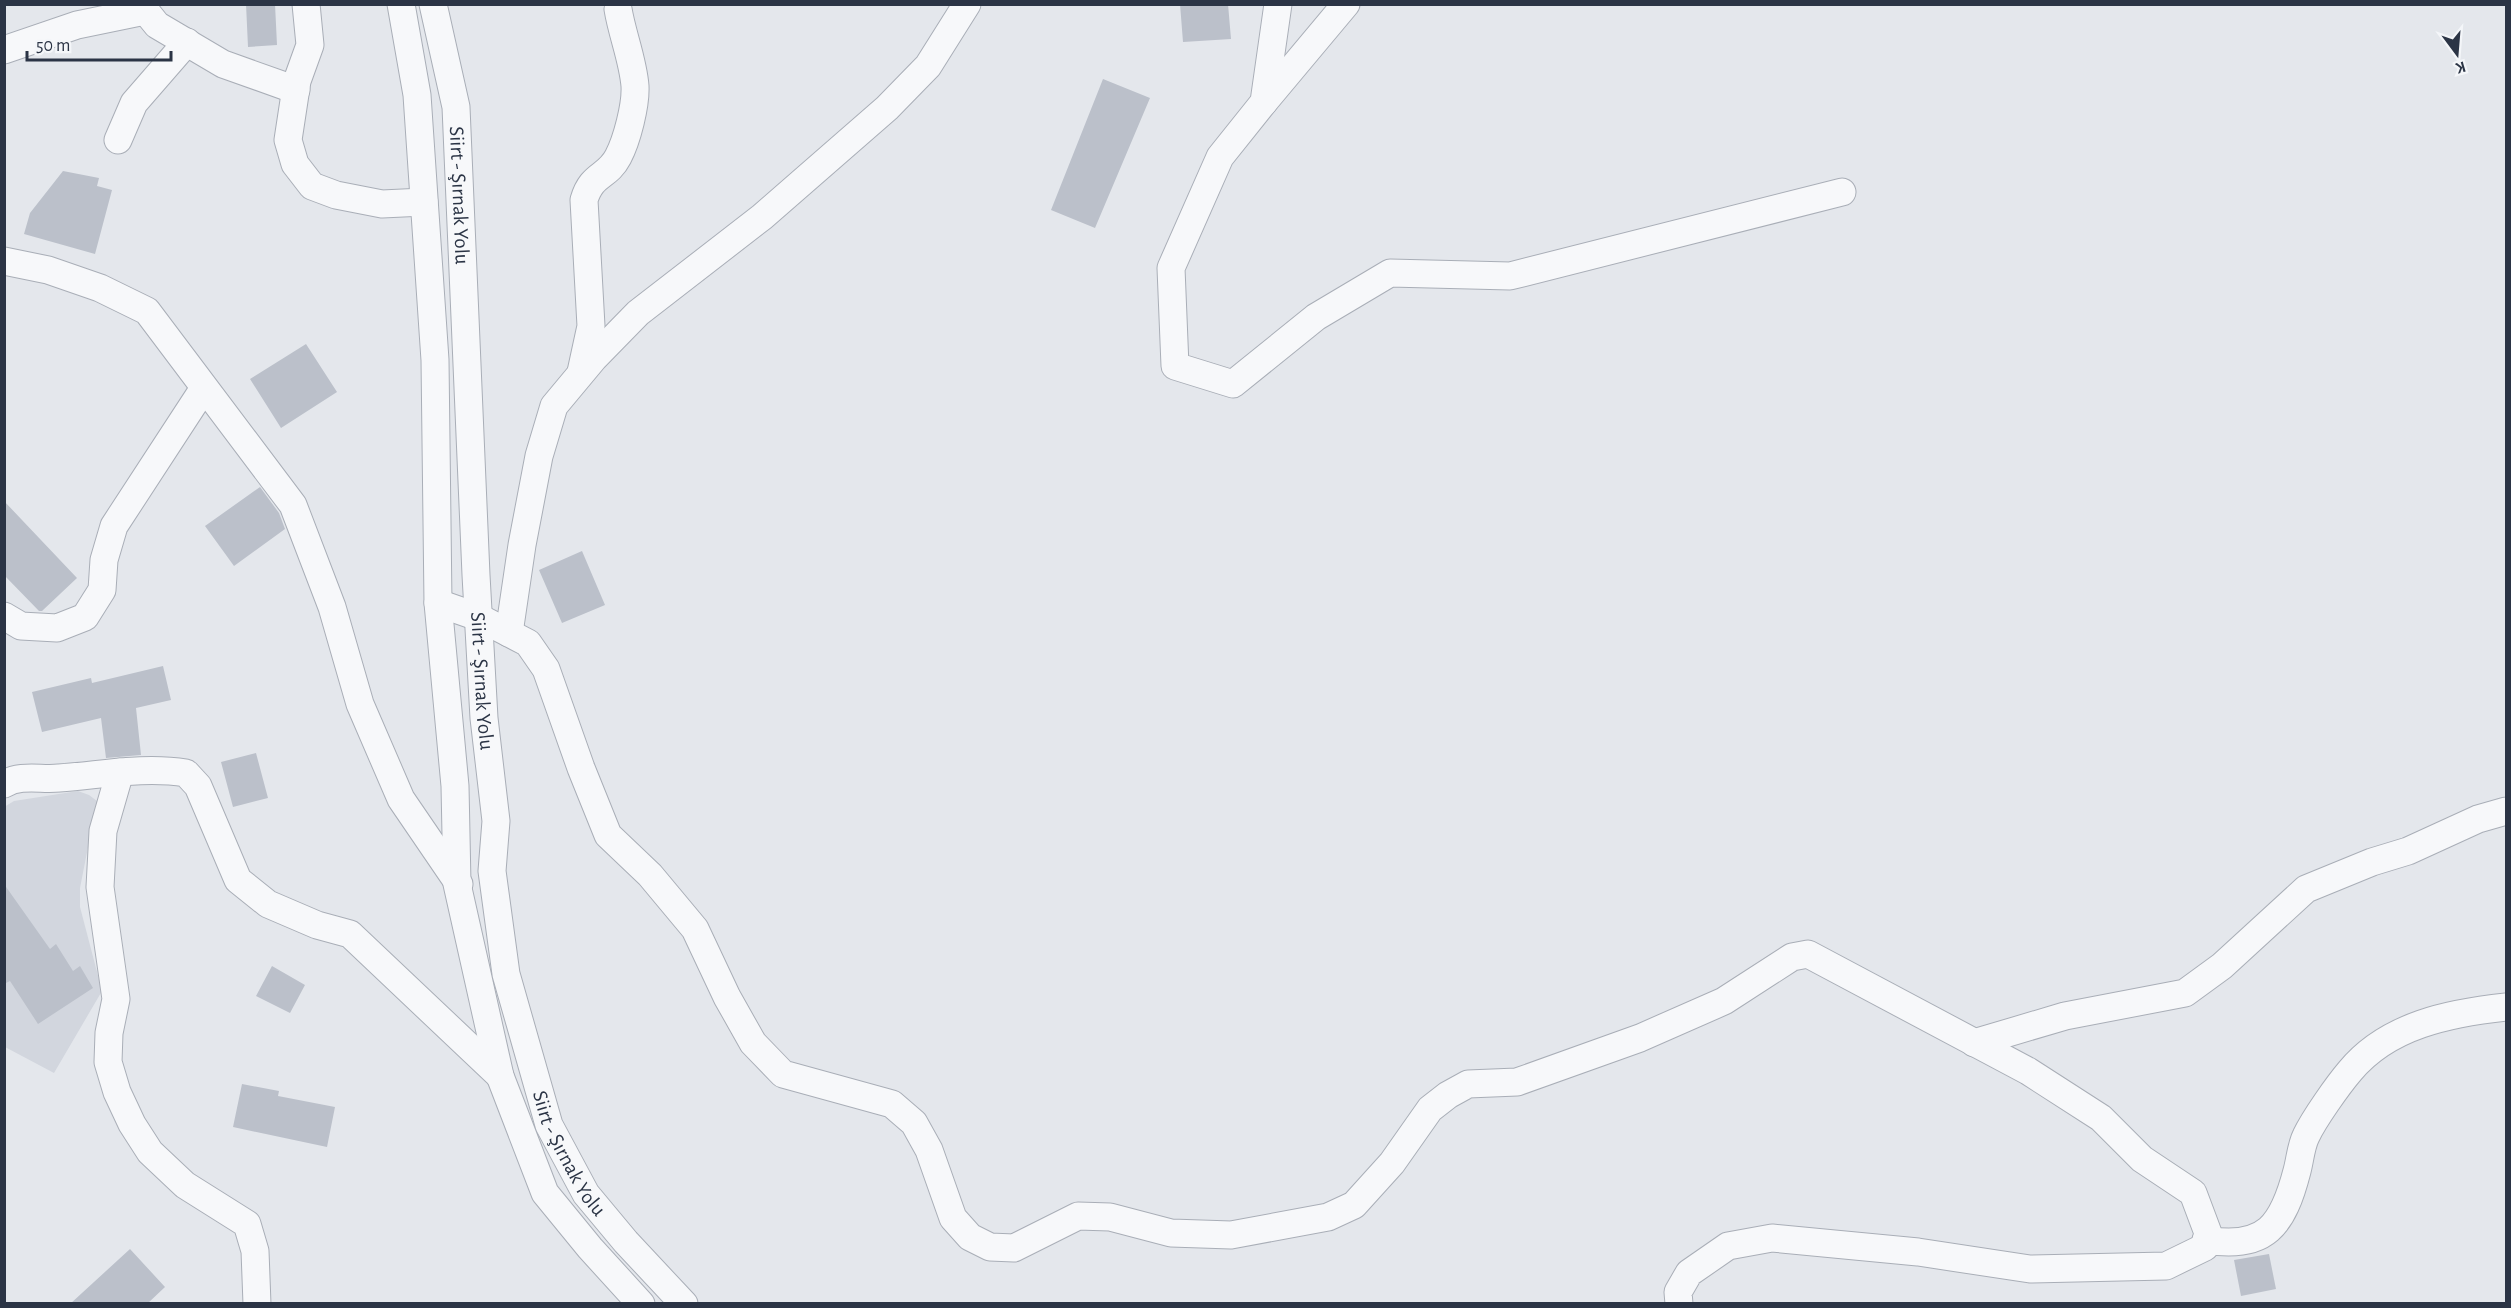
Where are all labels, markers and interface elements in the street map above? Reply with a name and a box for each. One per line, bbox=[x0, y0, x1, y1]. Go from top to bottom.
scale bar bbox=[27, 24, 171, 62]
north arrow bbox=[2427, 24, 2487, 84]
text: 50 m bbox=[36, 37, 70, 55]
text: K bbox=[2454, 58, 2468, 77]
street label: Siirt - Şırnak Yolu bbox=[446, 126, 473, 265]
street label: Siirt - Şırnak Yolu bbox=[468, 611, 498, 751]
street label: Siirt - Şırnak Yolu bbox=[529, 1088, 610, 1220]

